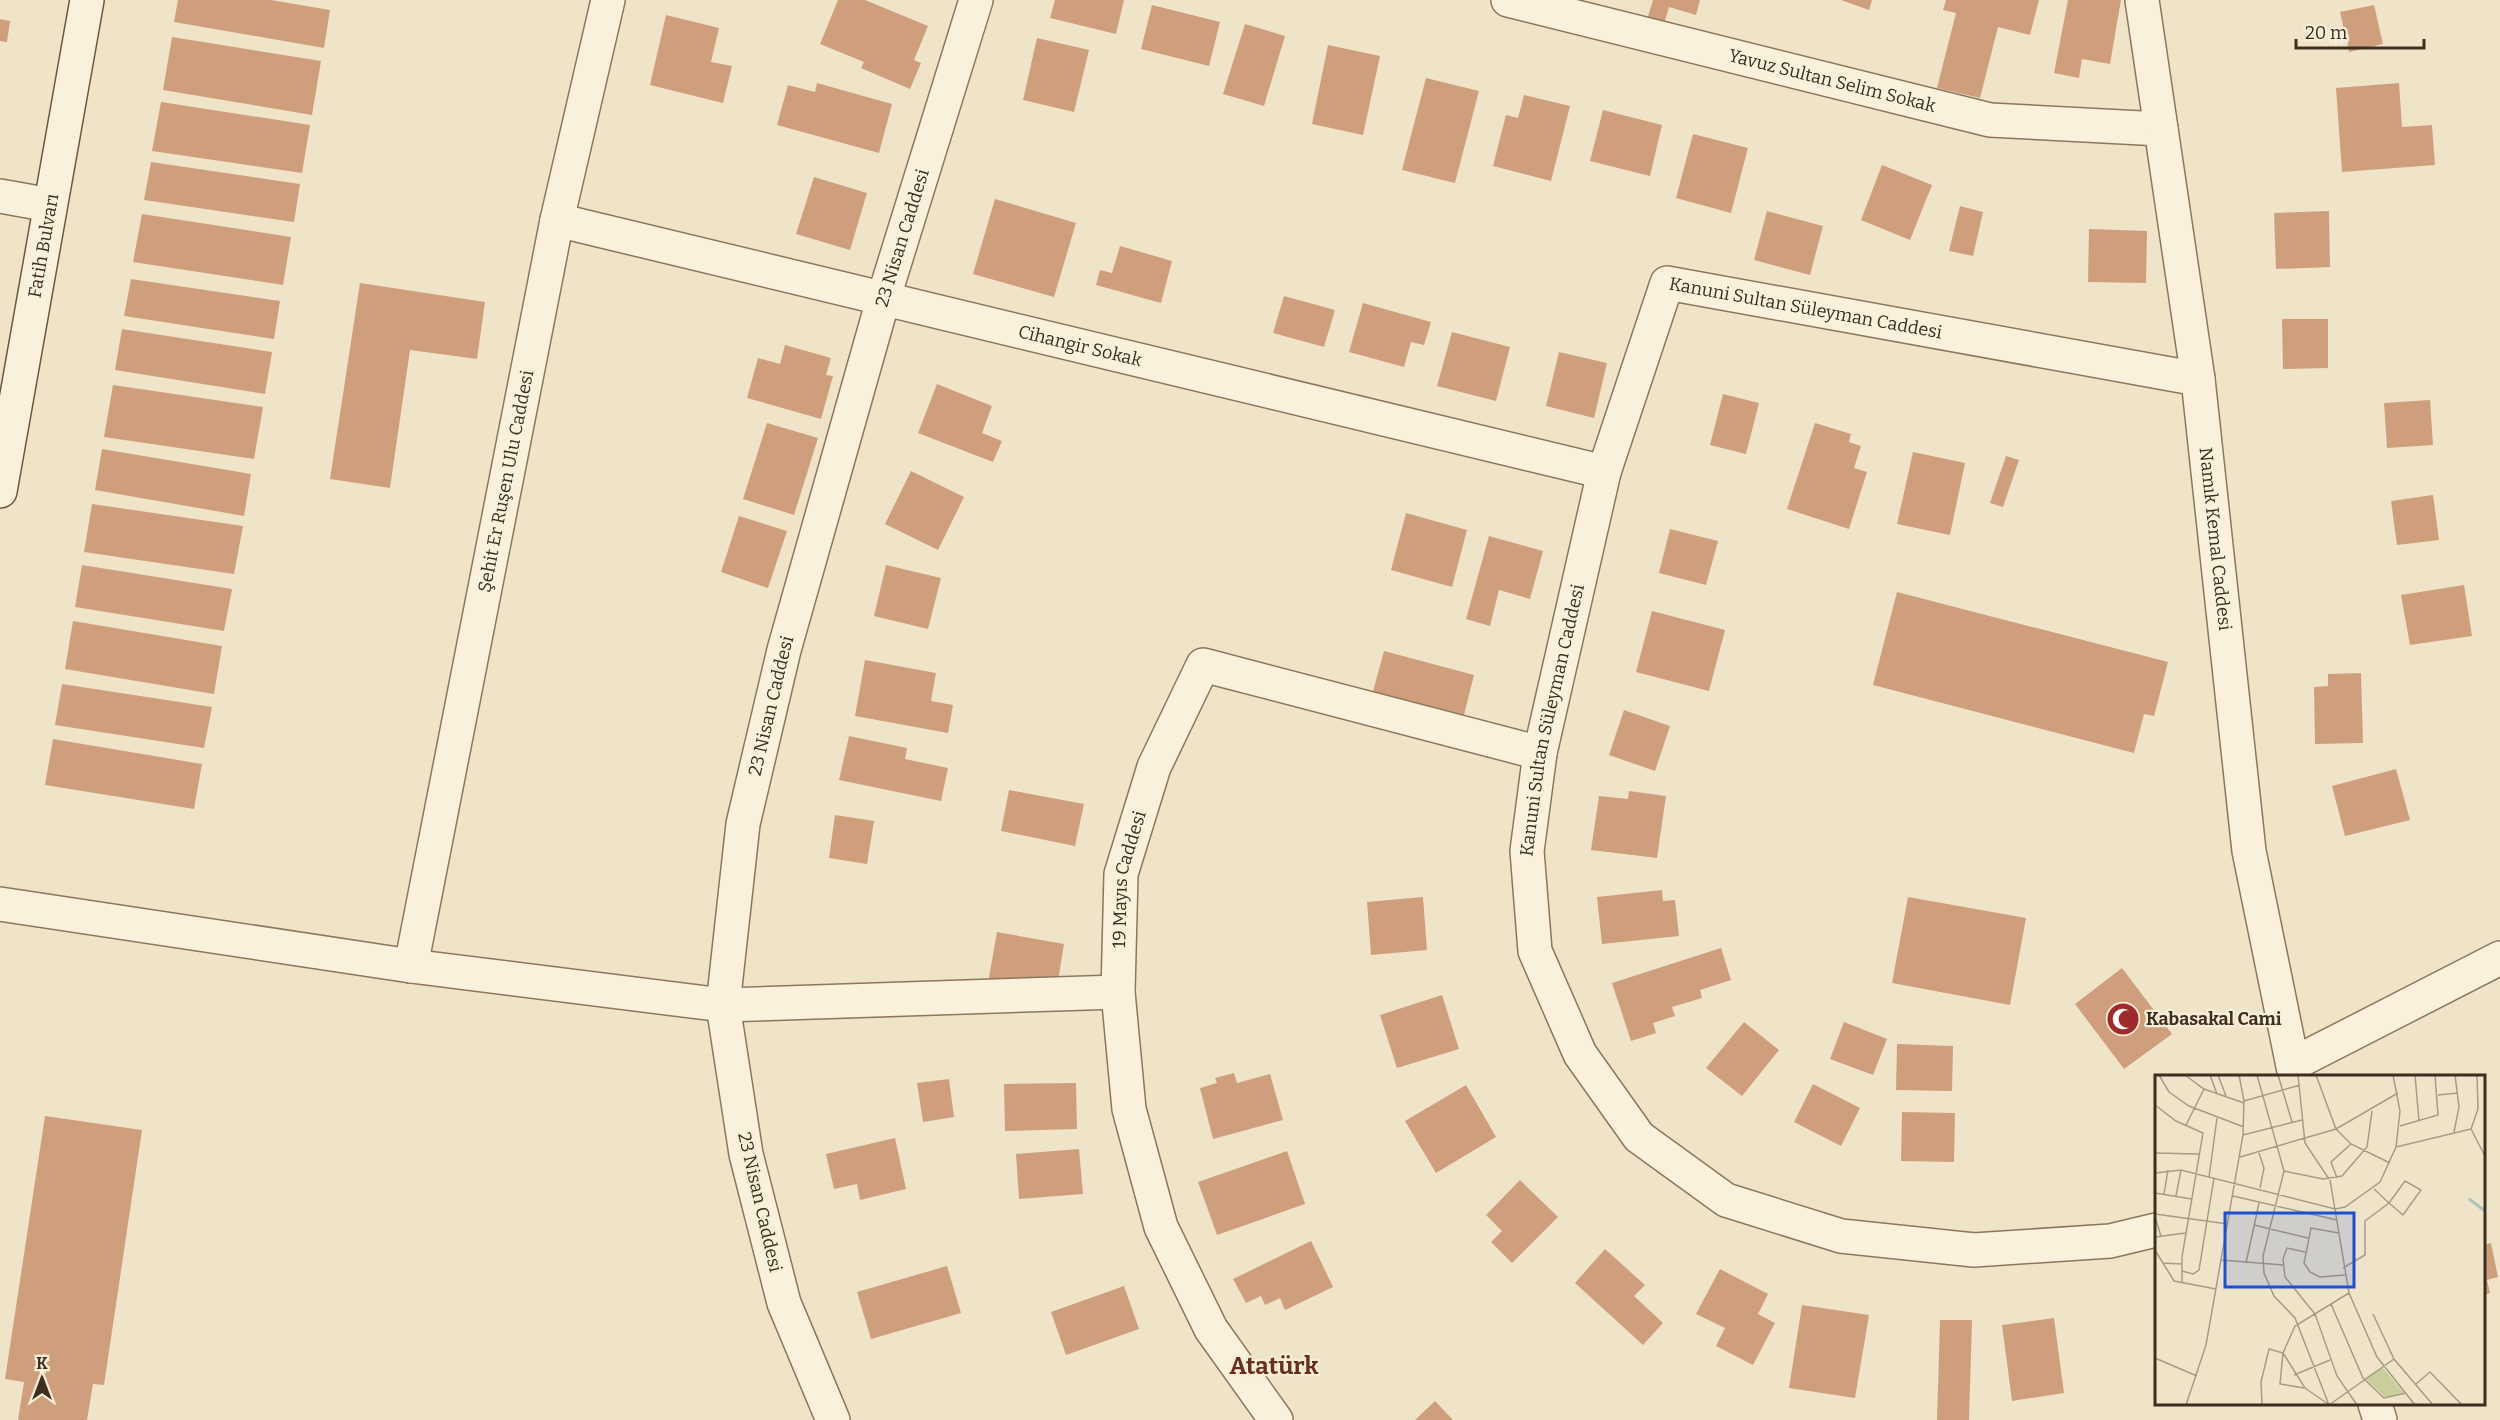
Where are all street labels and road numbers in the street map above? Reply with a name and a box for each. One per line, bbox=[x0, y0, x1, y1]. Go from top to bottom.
street label: Yavuz Sultan Selim Sokak bbox=[1726, 44, 1939, 117]
street label: 23 Nisan Caddesi bbox=[871, 166, 934, 309]
street label: Fatih Bulvarı bbox=[23, 192, 63, 300]
street label: Kanuni Sultan Süleyman Caddesi bbox=[1667, 273, 1944, 344]
street label: Cihangir Sokak bbox=[1016, 320, 1145, 372]
street label: Şehit Er Ruşen Ulu Caddesi bbox=[473, 368, 538, 594]
street label: Namık Kemal Caddesi bbox=[2194, 446, 2236, 632]
street label: Kanuni Sultan Süleyman Caddesi bbox=[1515, 582, 1589, 858]
street label: 23 Nisan Caddesi bbox=[744, 633, 798, 778]
street label: 19 Mayıs Caddesi bbox=[1108, 808, 1151, 948]
street label: 23 Nisan Caddesi bbox=[733, 1130, 787, 1274]

